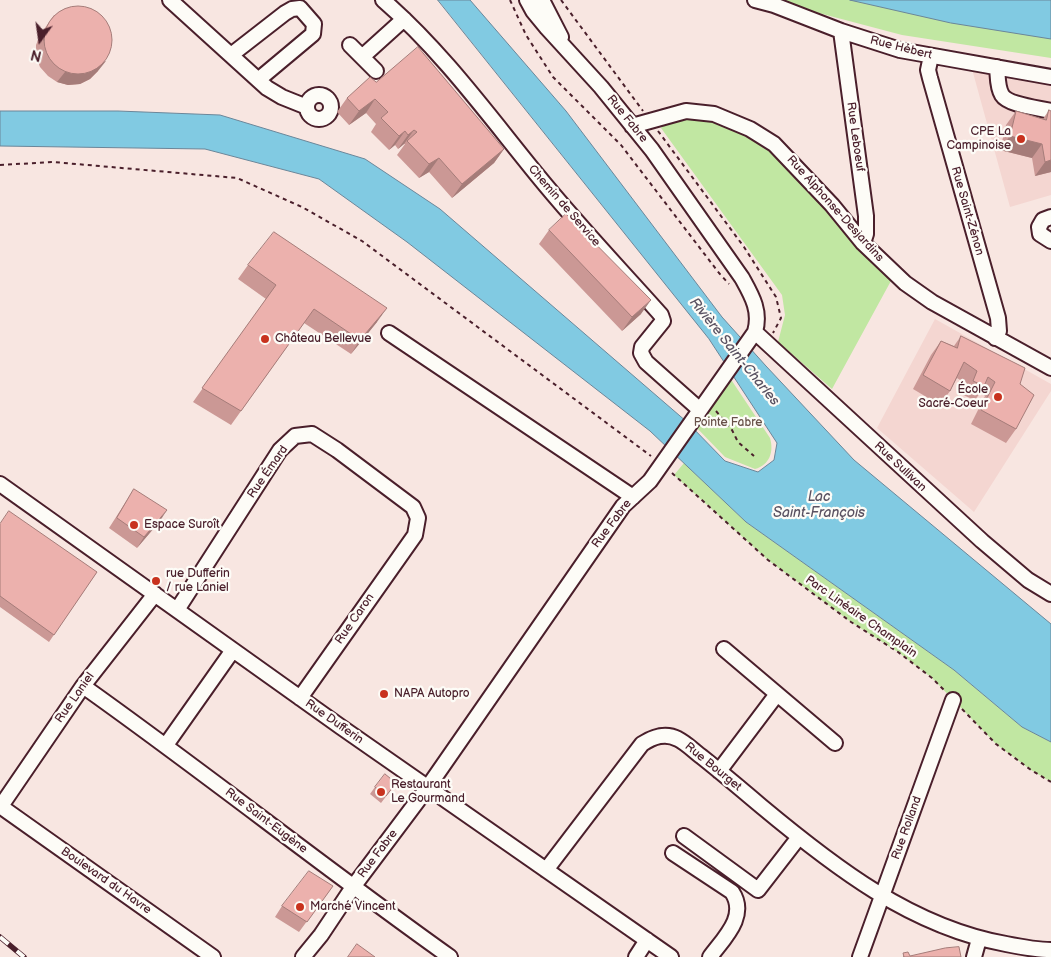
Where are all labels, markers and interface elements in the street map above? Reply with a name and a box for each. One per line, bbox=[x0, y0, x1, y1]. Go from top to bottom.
north arrow bbox=[15, 15, 65, 65]
street label: Rue Hébert bbox=[868, 33, 934, 63]
text: N bbox=[29, 46, 43, 65]
street label: Rue Fabre bbox=[603, 92, 651, 146]
street label: Rue Leboeuf bbox=[843, 101, 867, 173]
place label: CPE La Campinoise bbox=[947, 125, 1011, 153]
marker: CPE La Campinoise bbox=[1015, 133, 1027, 145]
street label: Rue Alphonse-Desjardins bbox=[783, 153, 887, 265]
street label: Chemin de Service bbox=[525, 162, 603, 250]
street label: Rue Saint-Zénon bbox=[947, 165, 987, 257]
water label: Rivière Saint-Charles bbox=[685, 295, 783, 409]
place label: Château Bellevue bbox=[275, 332, 371, 346]
marker: Château Bellevue bbox=[259, 333, 271, 345]
place label: École Sacré-Coeur bbox=[918, 383, 988, 411]
marker: École Sacré-Coeur bbox=[992, 391, 1004, 403]
park label: Pointe Fabre bbox=[694, 416, 762, 430]
street label: Rue Sullivan bbox=[871, 439, 929, 495]
street label: Rue Émard bbox=[245, 443, 291, 501]
water label: Lac Saint-François bbox=[773, 489, 865, 522]
street label: Rue Fabre bbox=[589, 497, 635, 551]
place label: Espace Suroît bbox=[144, 518, 220, 532]
marker: Espace Suroît bbox=[128, 519, 140, 531]
place label: rue Dufferin / rue Laniel bbox=[166, 567, 230, 595]
street label: Parc Linéaire Champlain bbox=[802, 573, 920, 661]
marker: rue Dufferin / rue Laniel bbox=[150, 575, 162, 587]
street label: Rue Caron bbox=[332, 591, 378, 647]
street label: Rue Laniel bbox=[52, 670, 98, 726]
place label: NAPA Autopro bbox=[394, 687, 470, 701]
marker: NAPA Autopro bbox=[378, 688, 390, 700]
street label: Rue Dufferin bbox=[302, 697, 366, 747]
street label: Rue Bourget bbox=[682, 740, 744, 794]
place label: Restaurant Le Gourmand bbox=[391, 778, 465, 806]
street label: Rue Saint-Eugène bbox=[222, 785, 310, 857]
marker: Restaurant Le Gourmand bbox=[375, 786, 387, 798]
street label: Rue Rolland bbox=[889, 794, 925, 862]
street label: Rue Fabre bbox=[355, 827, 401, 881]
street label: Boulevard du Havre bbox=[58, 844, 154, 918]
place label: Marché Vincent bbox=[310, 900, 396, 914]
marker: Marché Vincent bbox=[294, 901, 306, 913]

